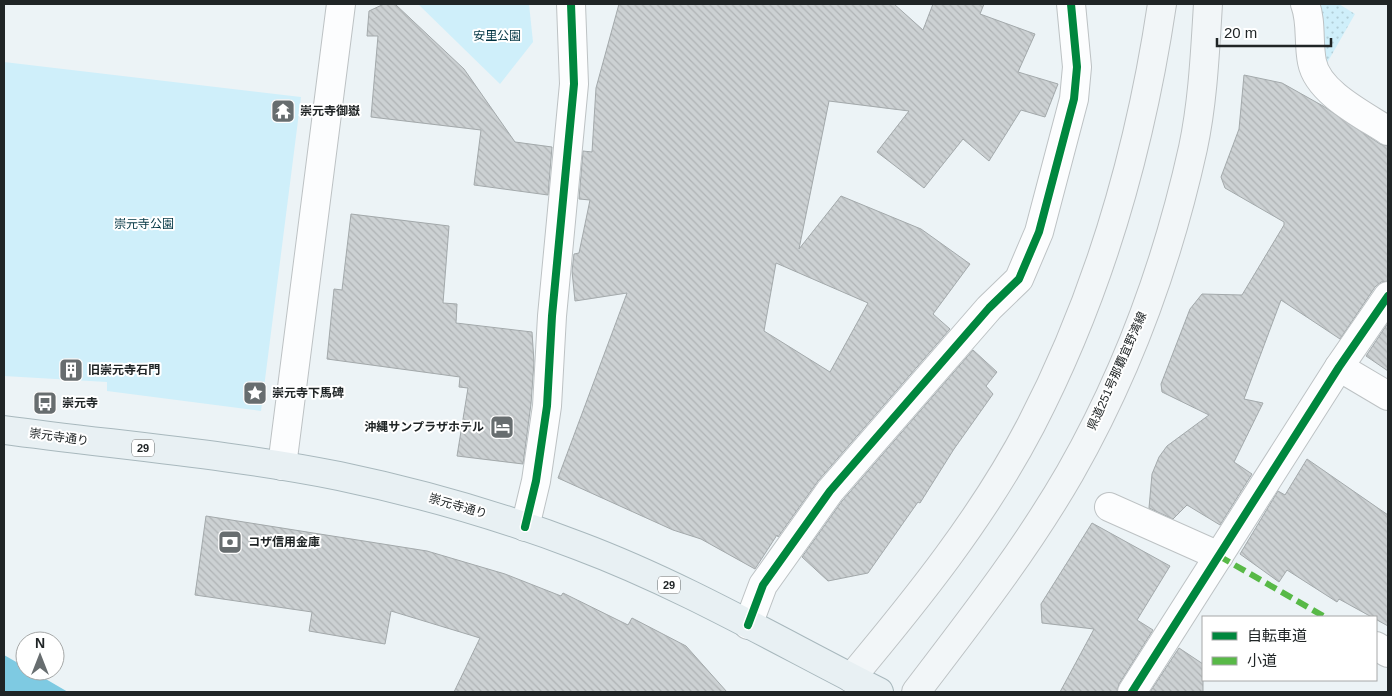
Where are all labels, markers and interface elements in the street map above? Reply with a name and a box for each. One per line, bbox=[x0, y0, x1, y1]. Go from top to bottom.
scale bar bbox=[1217, 15, 1331, 47]
text: 20 m bbox=[1224, 24, 1257, 41]
park label: 安里公園 bbox=[473, 29, 521, 43]
temple icon: 崇元寺御嶽 bbox=[270, 98, 296, 124]
place label: 崇元寺御嶽 bbox=[300, 104, 360, 118]
park label: 崇元寺公園 bbox=[114, 217, 174, 231]
street label: 県道251号那覇宜野湾線 bbox=[1085, 310, 1149, 432]
building icon: 旧崇元寺石門 bbox=[58, 357, 84, 383]
place label: 旧崇元寺石門 bbox=[88, 363, 160, 377]
place icon: 崇元寺下馬碑 bbox=[242, 380, 268, 406]
place label: 崇元寺下馬碑 bbox=[272, 386, 344, 400]
bus stop icon: 崇元寺 bbox=[32, 390, 58, 416]
place label: 崇元寺 bbox=[62, 396, 98, 410]
hotel icon: 沖縄サンプラザホテル bbox=[489, 414, 515, 440]
place label: 沖縄サンプラザホテル bbox=[364, 420, 484, 434]
street label: 崇元寺通り bbox=[28, 426, 90, 448]
road number: 29 bbox=[132, 439, 154, 456]
street label: 崇元寺通り bbox=[427, 491, 489, 521]
bank icon: コザ信用金庫 bbox=[217, 529, 243, 555]
place label: コザ信用金庫 bbox=[248, 535, 320, 549]
road number: 29 bbox=[658, 576, 680, 594]
legend bbox=[1202, 616, 1377, 681]
text: 自転車道 bbox=[1247, 627, 1307, 644]
north arrow bbox=[15, 631, 65, 681]
text: N bbox=[35, 635, 45, 651]
text: 小道 bbox=[1247, 652, 1277, 669]

